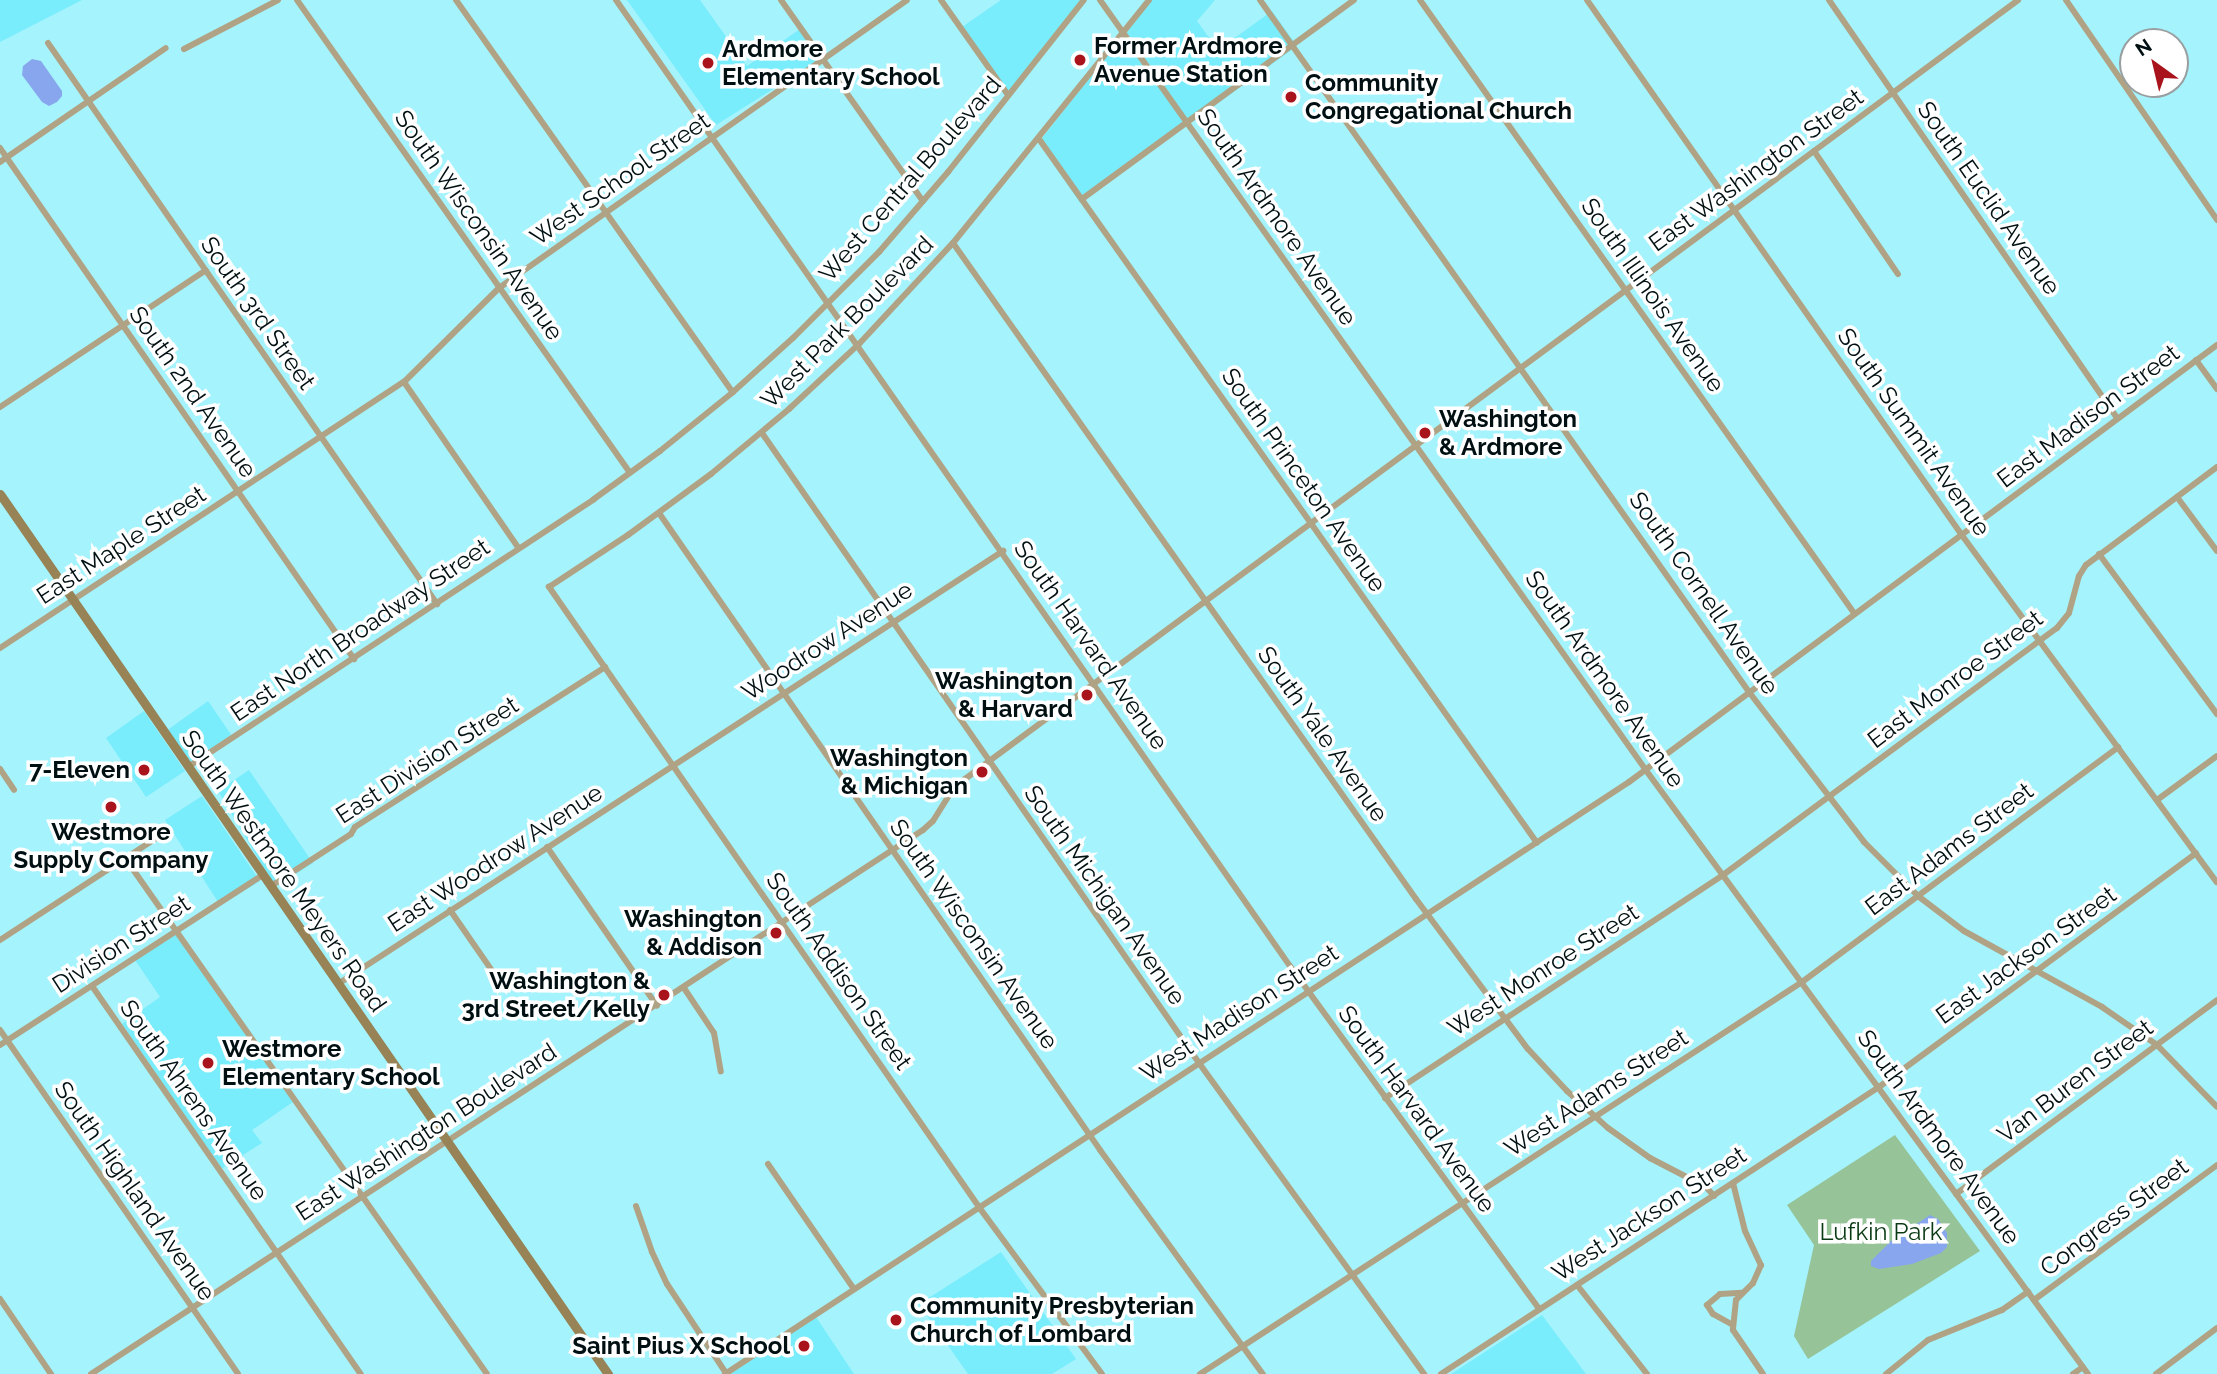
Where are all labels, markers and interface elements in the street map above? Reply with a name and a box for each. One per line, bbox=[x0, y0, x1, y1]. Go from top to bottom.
north arrow bbox=[2119, 28, 2189, 98]
place label: Former Ardmore Avenue Station bbox=[1094, 32, 1284, 88]
text: N bbox=[2131, 34, 2156, 60]
place label: Ardmore Elementary School bbox=[722, 35, 940, 91]
marker: Former Ardmore Avenue Station bbox=[1072, 52, 1088, 68]
marker: Ardmore Elementary School bbox=[700, 55, 716, 71]
place label: Community Congregational Church bbox=[1305, 69, 1573, 125]
street label: West Central Boulevard bbox=[813, 70, 1007, 288]
street label: East Washington Street bbox=[1643, 82, 1869, 258]
marker: Community Congregational Church bbox=[1283, 89, 1299, 105]
street label: South Euclid Avenue bbox=[1911, 96, 2067, 300]
street label: South Ardmore Avenue bbox=[1191, 103, 1363, 331]
street label: South Wisconsin Avenue bbox=[388, 104, 570, 346]
street label: West School Street bbox=[525, 106, 715, 252]
street label: South Illinois Avenue bbox=[1575, 192, 1731, 398]
street label: West Park Boulevard bbox=[755, 230, 939, 414]
street label: South 3rd Street bbox=[195, 231, 321, 395]
street label: South 2nd Avenue bbox=[123, 301, 263, 483]
street label: South Summit Avenue bbox=[1831, 322, 1997, 542]
street label: East Madison Street bbox=[1991, 338, 2185, 494]
street label: South Princeton Avenue bbox=[1216, 362, 1392, 598]
place label: Washington & Ardmore bbox=[1439, 405, 1577, 461]
marker: Washington & Ardmore bbox=[1417, 425, 1433, 441]
street label: East Maple Street bbox=[31, 480, 211, 610]
street label: South Cornell Avenue bbox=[1623, 486, 1785, 700]
street label: East North Broadway Street bbox=[225, 532, 495, 728]
street label: South Harvard Avenue bbox=[1008, 535, 1174, 755]
street label: South Ardmore Avenue bbox=[1519, 565, 1691, 793]
street label: Woodrow Avenue bbox=[736, 575, 918, 707]
street label: East Monroe Street bbox=[1862, 604, 2048, 754]
street label: South Yale Avenue bbox=[1251, 640, 1395, 828]
place label: Washington & Harvard bbox=[935, 667, 1073, 723]
marker: Washington & Harvard bbox=[1079, 687, 1095, 703]
street label: East Division Street bbox=[330, 690, 524, 830]
street label: South Westmore Meyers Road bbox=[175, 724, 393, 1018]
place label: Washington & Michigan bbox=[830, 744, 968, 800]
place label: 7-Eleven bbox=[29, 756, 130, 784]
marker: 7-Eleven bbox=[136, 762, 152, 778]
marker: Washington & Michigan bbox=[974, 764, 990, 780]
street label: East Adams Street bbox=[1859, 776, 2039, 922]
street label: East Woodrow Avenue bbox=[381, 777, 609, 939]
street label: South Michigan Avenue bbox=[1018, 779, 1192, 1011]
marker: Westmore Supply Company bbox=[103, 799, 119, 815]
street label: South Wisconsin Avenue bbox=[883, 813, 1065, 1055]
place label: Westmore Supply Company bbox=[13, 818, 209, 874]
street label: South Addison Street bbox=[760, 867, 918, 1075]
street label: East Jackson Street bbox=[1930, 880, 2122, 1030]
street label: Division Street bbox=[47, 889, 195, 999]
street label: West Monroe Street bbox=[1442, 898, 1644, 1042]
place label: Washington & Addison bbox=[624, 905, 762, 961]
marker: Washington & Addison bbox=[768, 925, 784, 941]
street label: West Madison Street bbox=[1135, 938, 1343, 1088]
place label: Washington & 3rd Street/Kelly bbox=[461, 967, 650, 1023]
marker: Washington & 3rd Street/Kelly bbox=[656, 987, 672, 1003]
street label: South Ahrens Avenue bbox=[114, 994, 274, 1206]
street label: South Harvard Avenue bbox=[1332, 1000, 1502, 1218]
street label: Van Buren Street bbox=[1992, 1013, 2158, 1149]
street label: West Adams Street bbox=[1499, 1023, 1693, 1163]
street label: South Ardmore Avenue bbox=[1851, 1024, 2027, 1250]
place label: Westmore Elementary School bbox=[222, 1035, 440, 1091]
street label: East Washington Boulevard bbox=[290, 1037, 562, 1227]
marker: Westmore Elementary School bbox=[200, 1055, 216, 1071]
street label: South Highland Avenue bbox=[48, 1075, 222, 1307]
street label: West Jackson Street bbox=[1546, 1140, 1752, 1288]
street label: Congress Street bbox=[2034, 1152, 2194, 1282]
park label: Lufkin Park bbox=[1819, 1218, 1943, 1246]
place label: Community Presbyterian Church of Lombard bbox=[910, 1292, 1195, 1348]
marker: Community Presbyterian Church of Lombard bbox=[888, 1312, 904, 1328]
place label: Saint Pius X School bbox=[572, 1332, 790, 1360]
marker: Saint Pius X School bbox=[796, 1338, 812, 1354]

